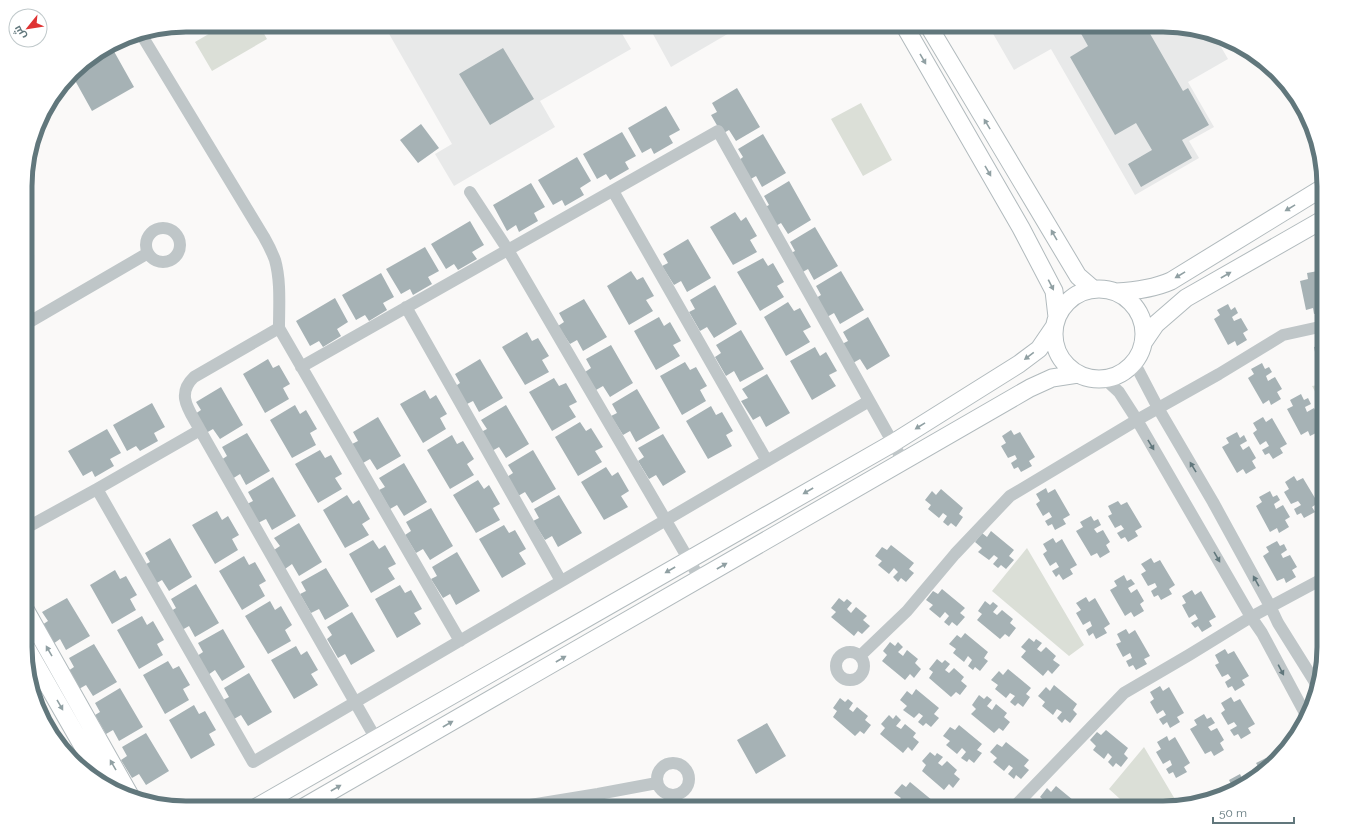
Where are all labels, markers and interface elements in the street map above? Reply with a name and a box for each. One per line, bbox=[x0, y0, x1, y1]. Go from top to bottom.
north arrow bbox=[8, 8, 48, 48]
text: ش bbox=[11, 23, 29, 42]
one-way arrow bbox=[920, 53, 927, 65]
one-way arrow bbox=[984, 118, 991, 130]
one-way arrow bbox=[984, 166, 992, 176]
one-way arrow bbox=[1284, 204, 1296, 211]
one-way arrow bbox=[1051, 229, 1058, 241]
one-way arrow bbox=[1174, 272, 1185, 279]
one-way arrow bbox=[1220, 272, 1232, 279]
one-way arrow bbox=[1048, 279, 1054, 291]
one-way arrow bbox=[1024, 352, 1035, 360]
one-way arrow bbox=[914, 422, 926, 429]
one-way arrow bbox=[1148, 439, 1155, 451]
one-way arrow bbox=[1189, 461, 1196, 473]
one-way arrow bbox=[802, 488, 813, 495]
one-way arrow bbox=[1213, 551, 1220, 563]
one-way arrow bbox=[716, 562, 728, 569]
one-way arrow bbox=[665, 566, 676, 573]
one-way arrow bbox=[1253, 575, 1260, 587]
one-way arrow bbox=[46, 646, 52, 657]
one-way arrow bbox=[555, 655, 567, 662]
one-way arrow bbox=[1278, 664, 1285, 675]
one-way arrow bbox=[56, 699, 63, 711]
one-way arrow bbox=[442, 720, 454, 727]
one-way arrow bbox=[110, 759, 117, 771]
one-way arrow bbox=[330, 785, 341, 792]
scale bar bbox=[1213, 799, 1294, 825]
text: 50 m bbox=[1219, 806, 1247, 820]

